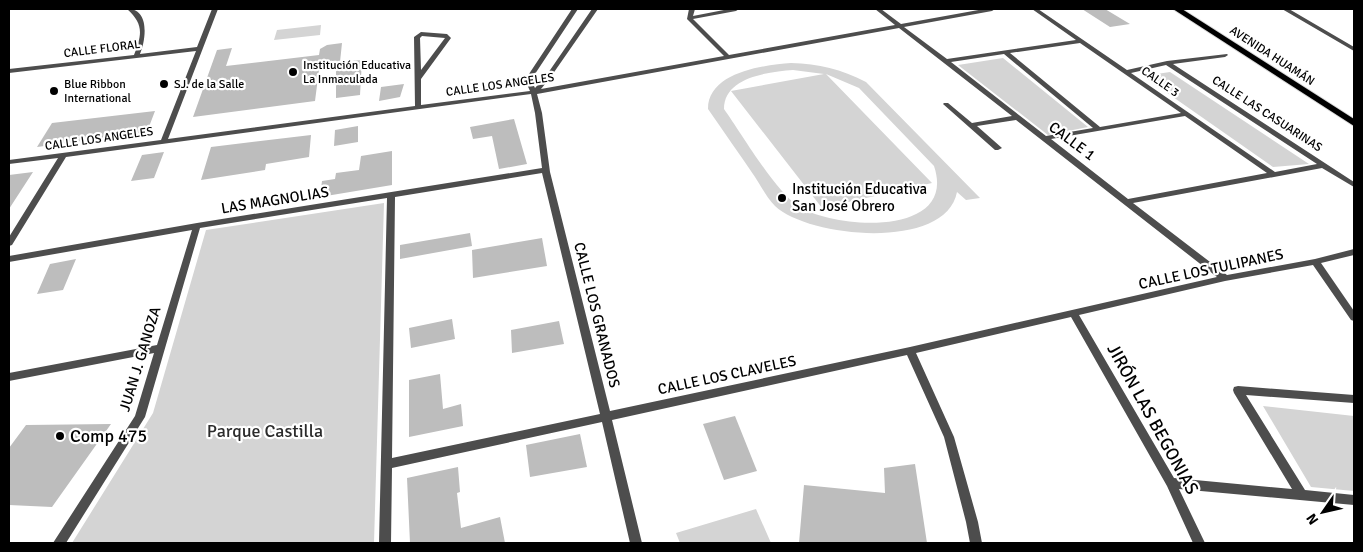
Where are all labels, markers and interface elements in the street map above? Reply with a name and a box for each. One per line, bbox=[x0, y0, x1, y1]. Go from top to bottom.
street label: AVENIDA HUAMÁN bbox=[1227, 23, 1317, 89]
street label: CALLE FLORAL bbox=[63, 37, 141, 61]
place label: Institución Educativa La Inmaculada bbox=[303, 58, 411, 87]
street label: CALLE 3 bbox=[1138, 64, 1182, 100]
marker: Institución Educativa La Inmaculada bbox=[287, 66, 299, 78]
street label: CALLE LOS ANGELES bbox=[445, 70, 555, 100]
street label: CALLE LAS CASUARINAS bbox=[1209, 73, 1325, 155]
place label: Blue Ribbon International bbox=[64, 77, 131, 106]
place label: SJ. de la Salle bbox=[174, 77, 244, 92]
marker: SJ. de la Salle bbox=[158, 78, 170, 90]
marker: Blue Ribbon International bbox=[48, 85, 60, 97]
street label: CALLE 1 bbox=[1045, 118, 1099, 164]
street label: CALLE LOS ANGELES bbox=[44, 124, 154, 154]
place label: Institución Educativa San José Obrero bbox=[792, 180, 927, 215]
street label: LAS MAGNOLIAS bbox=[220, 183, 330, 217]
marker: Institución Educativa San José Obrero bbox=[776, 192, 788, 204]
street label: CALLE LOS GRANADOS bbox=[570, 240, 624, 390]
street label: CALLE LOS TULIPANES bbox=[1137, 245, 1285, 293]
street label: JUAN J. GANOZA bbox=[115, 304, 165, 414]
street label: JIRÓN LAS BEGONIAS bbox=[1102, 340, 1204, 498]
street label: CALLE LOS CLAVELES bbox=[656, 352, 798, 398]
park label: Parque Castilla bbox=[207, 420, 323, 442]
place label: Comp 475 bbox=[70, 425, 147, 447]
marker: Comp 475 bbox=[54, 430, 66, 442]
north arrow bbox=[1298, 487, 1348, 537]
text: N bbox=[1303, 510, 1322, 528]

